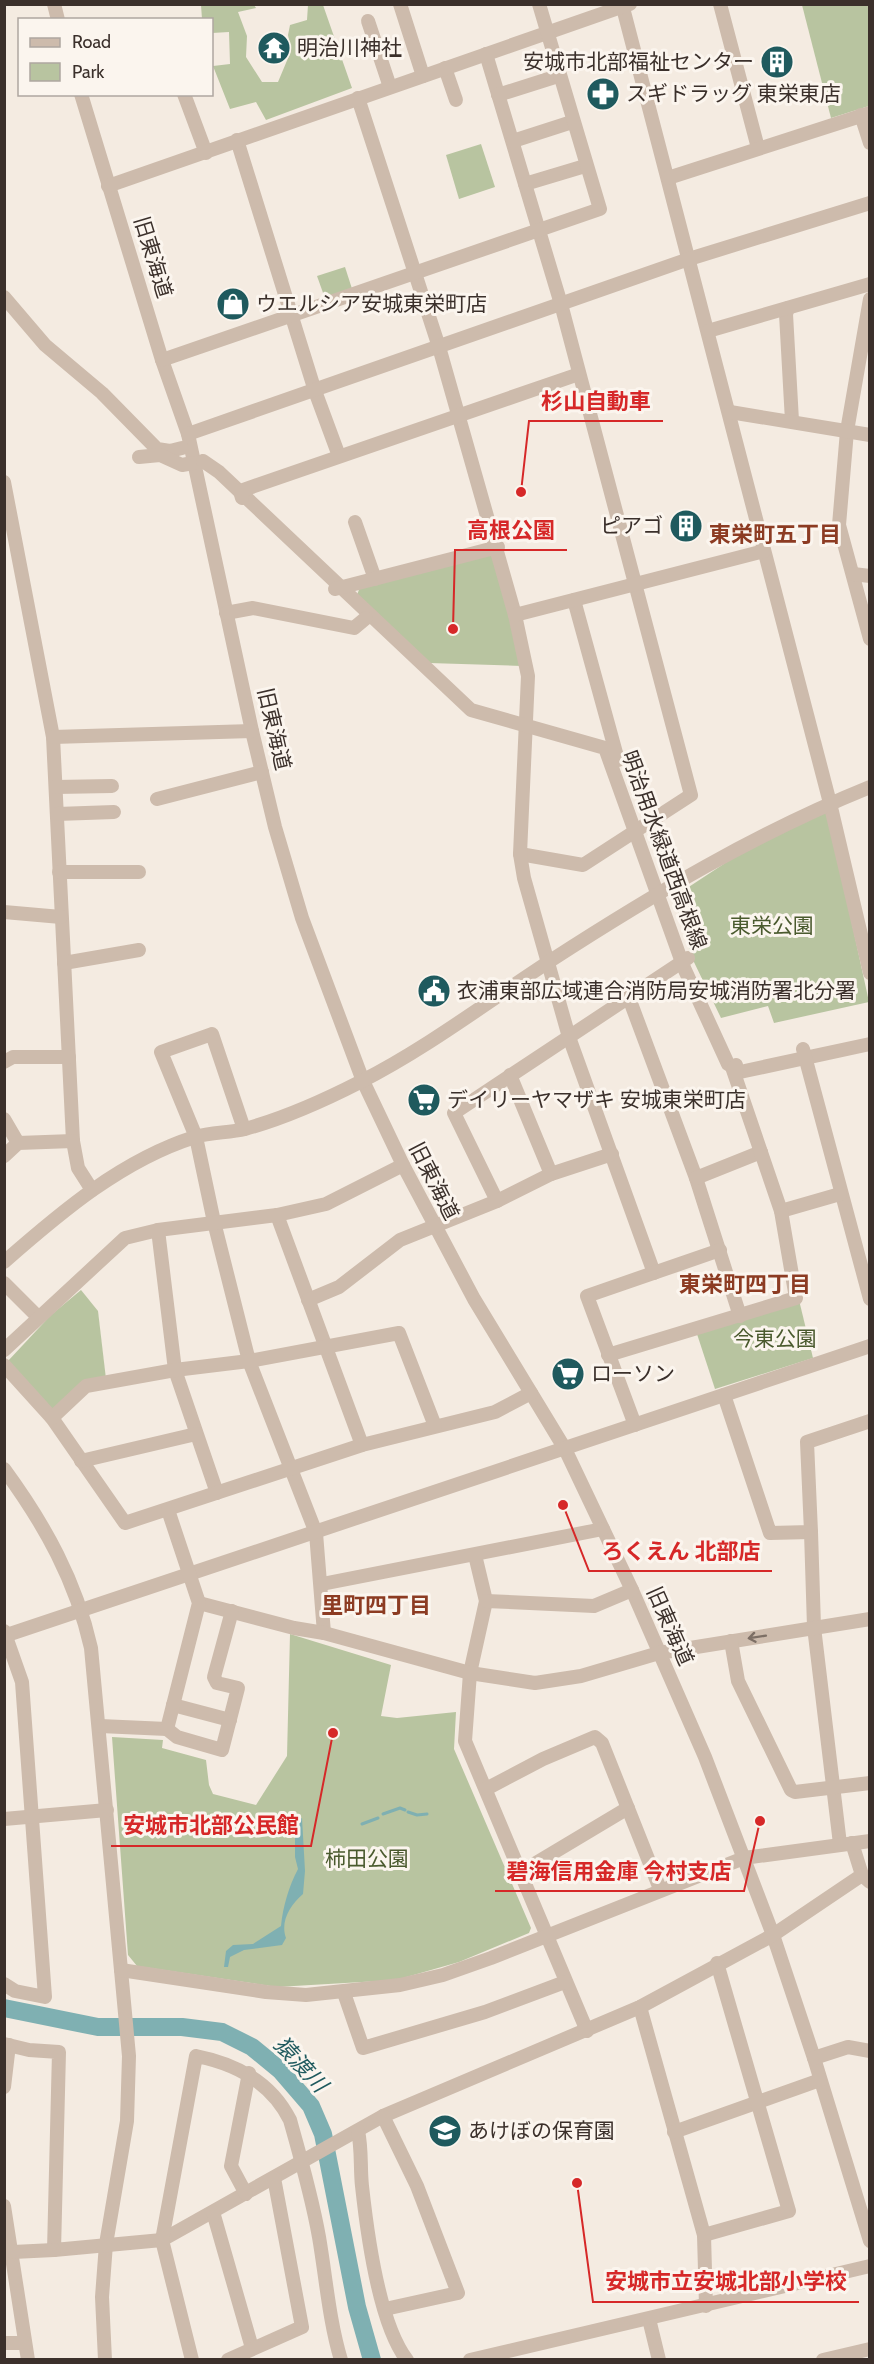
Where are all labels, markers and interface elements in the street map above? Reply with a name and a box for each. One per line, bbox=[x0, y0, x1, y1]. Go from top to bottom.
legend bbox=[18, 18, 213, 96]
temple icon: 明治川神社 bbox=[256, 30, 292, 66]
text: Road bbox=[72, 31, 111, 53]
place label: 明治川神社 bbox=[297, 35, 402, 60]
building icon: 安城市北部福祉センター bbox=[759, 44, 795, 80]
place label: 安城市北部福祉センター bbox=[523, 49, 754, 74]
text: Park bbox=[72, 61, 105, 83]
pharmacy icon: スギドラッグ 東栄東店 bbox=[585, 76, 621, 112]
place label: スギドラッグ 東栄東店 bbox=[626, 81, 841, 106]
street label: 旧東海道 bbox=[129, 213, 178, 301]
shop icon: ウエルシア安城東栄町店 bbox=[215, 286, 251, 322]
place label: ウエルシア安城東栄町店 bbox=[256, 291, 487, 316]
callout: 杉山自動車 bbox=[529, 381, 663, 421]
text: 杉山自動車 bbox=[541, 388, 651, 415]
building icon: ピアゴ bbox=[668, 508, 704, 544]
callout: 高根公園 bbox=[455, 510, 567, 550]
place label: ピアゴ bbox=[600, 513, 663, 538]
text: 高根公園 bbox=[467, 517, 555, 544]
district label: 東栄町五丁目 bbox=[709, 521, 841, 548]
street label: 旧東海道 bbox=[253, 685, 296, 773]
street label: 明治用水緑道西高根線 bbox=[617, 747, 712, 953]
park label: 東栄公園 bbox=[730, 913, 814, 938]
public building icon: 衣浦東部広域連合消防局安城消防署北分署 bbox=[416, 973, 452, 1009]
place label: 衣浦東部広域連合消防局安城消防署北分署 bbox=[457, 978, 856, 1003]
supermarket icon: デイリーヤマザキ 安城東栄町店 bbox=[406, 1082, 442, 1118]
place label: デイリーヤマザキ 安城東栄町店 bbox=[447, 1087, 746, 1112]
street label: 旧東海道 bbox=[404, 1138, 465, 1224]
district label: 東栄町四丁目 bbox=[679, 1271, 811, 1298]
park label: 今東公園 bbox=[733, 1326, 817, 1351]
supermarket icon: ローソン bbox=[550, 1356, 586, 1392]
place label: ローソン bbox=[591, 1361, 675, 1386]
callout: ろくえん 北部店 bbox=[589, 1531, 772, 1571]
text: ろくえん 北部店 bbox=[602, 1538, 760, 1565]
street label: 旧東海道 bbox=[642, 1582, 699, 1669]
district label: 里町四丁目 bbox=[321, 1592, 431, 1619]
one-way arrow bbox=[747, 1631, 767, 1642]
callout: 安城市北部公民館 bbox=[111, 1806, 311, 1846]
text: 安城市北部公民館 bbox=[123, 1812, 299, 1839]
park label: 柿田公園 bbox=[325, 1846, 409, 1871]
callout: 碧海信用金庫 今村支店 bbox=[495, 1851, 744, 1891]
text: 碧海信用金庫 今村支店 bbox=[507, 1858, 731, 1885]
water label: 猿渡川 bbox=[268, 2031, 334, 2099]
school or university icon: あけぼの保育園 bbox=[427, 2113, 463, 2149]
place label: あけぼの保育園 bbox=[468, 2118, 615, 2143]
callout: 安城市立安城北部小学校 bbox=[593, 2262, 859, 2302]
text: 安城市立安城北部小学校 bbox=[605, 2268, 847, 2295]

